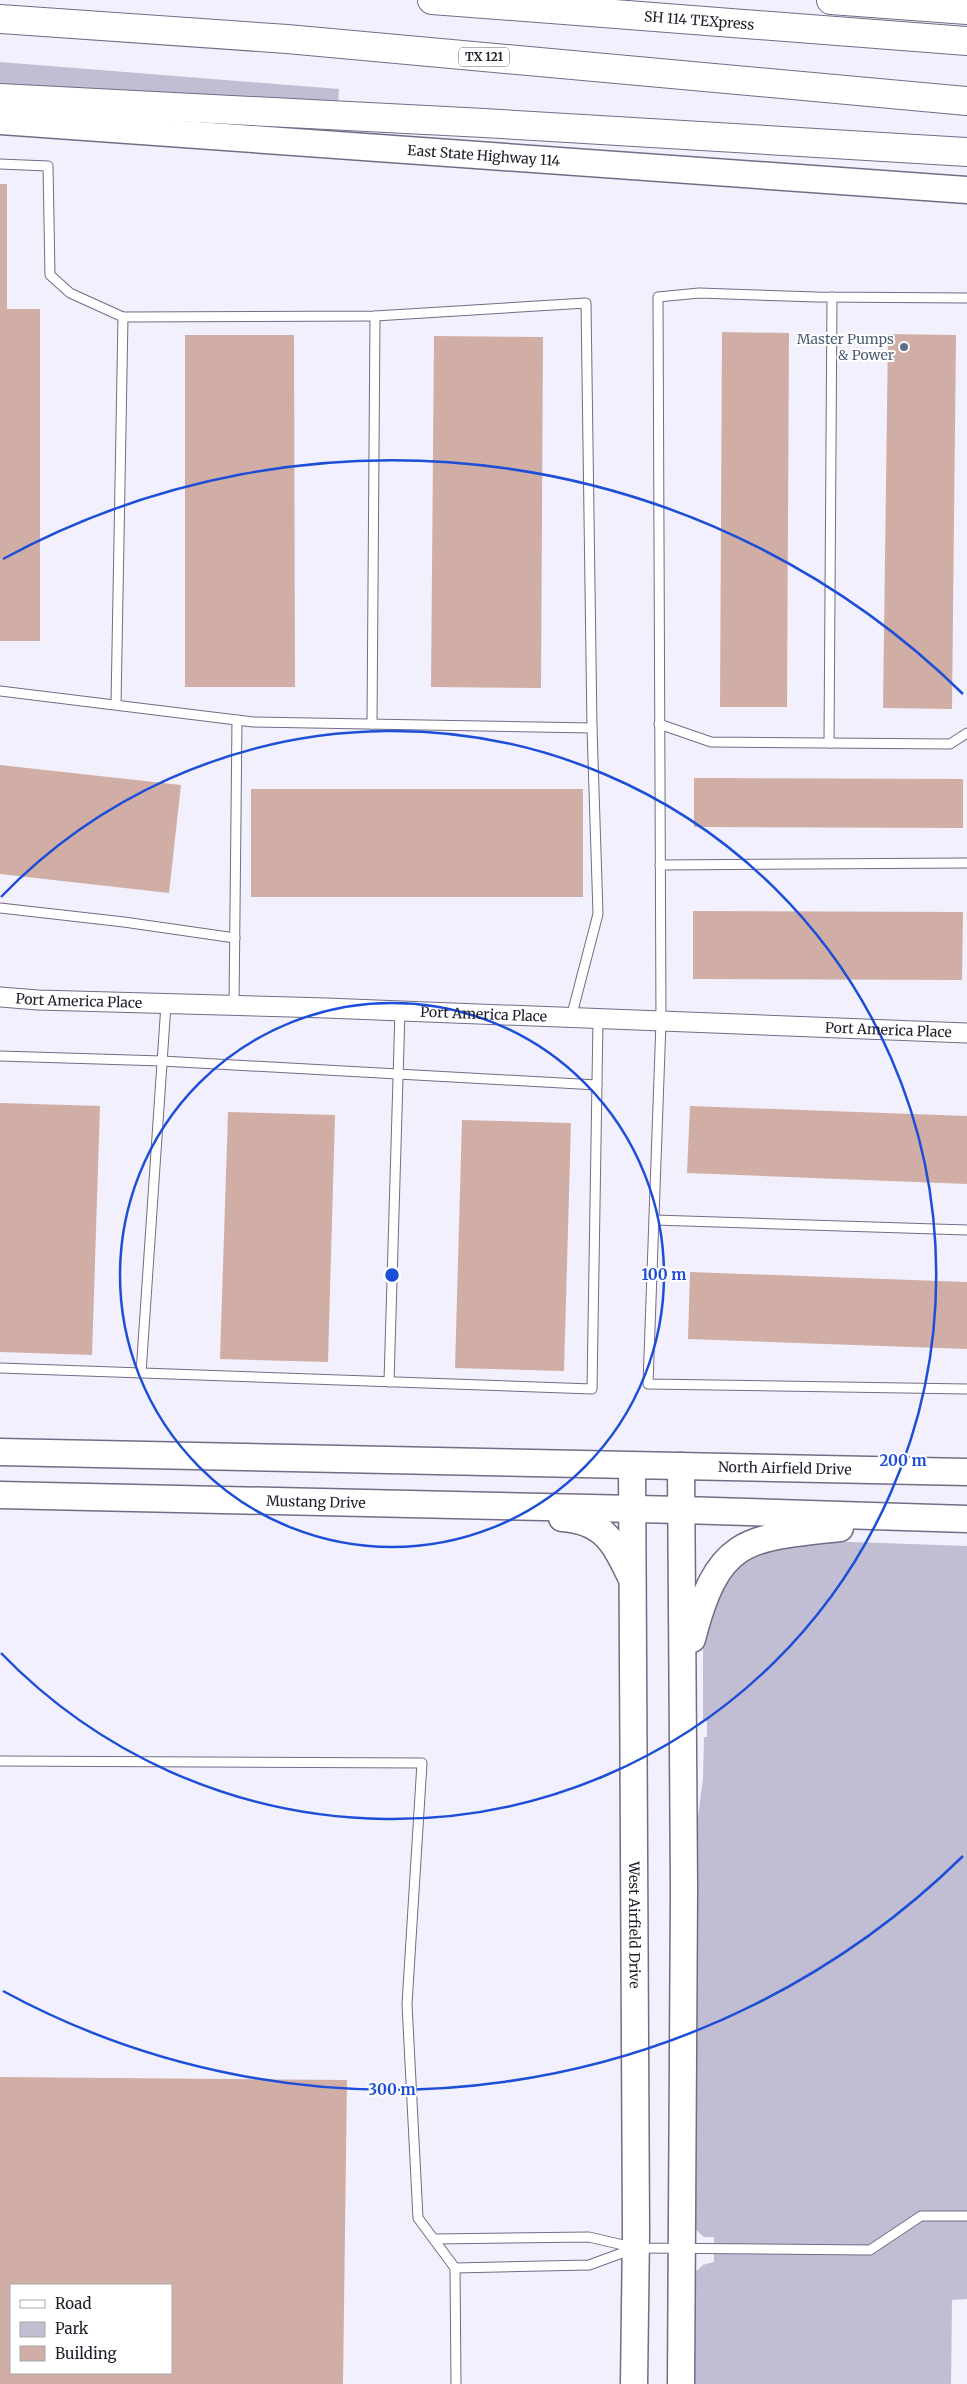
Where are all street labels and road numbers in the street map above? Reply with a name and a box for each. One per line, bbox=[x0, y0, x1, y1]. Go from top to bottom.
street label: SH 114 TEXpress bbox=[644, 7, 755, 34]
road number: TX 121 bbox=[459, 48, 509, 66]
street label: East State Highway 114 bbox=[407, 141, 561, 170]
street label: Port America Place bbox=[15, 989, 142, 1012]
street label: Port America Place bbox=[420, 1003, 547, 1026]
street label: Port America Place bbox=[825, 1018, 952, 1041]
street label: North Airfield Drive bbox=[718, 1458, 852, 1479]
street label: Mustang Drive bbox=[266, 1492, 366, 1512]
street label: West Airfield Drive bbox=[625, 1860, 644, 1989]

